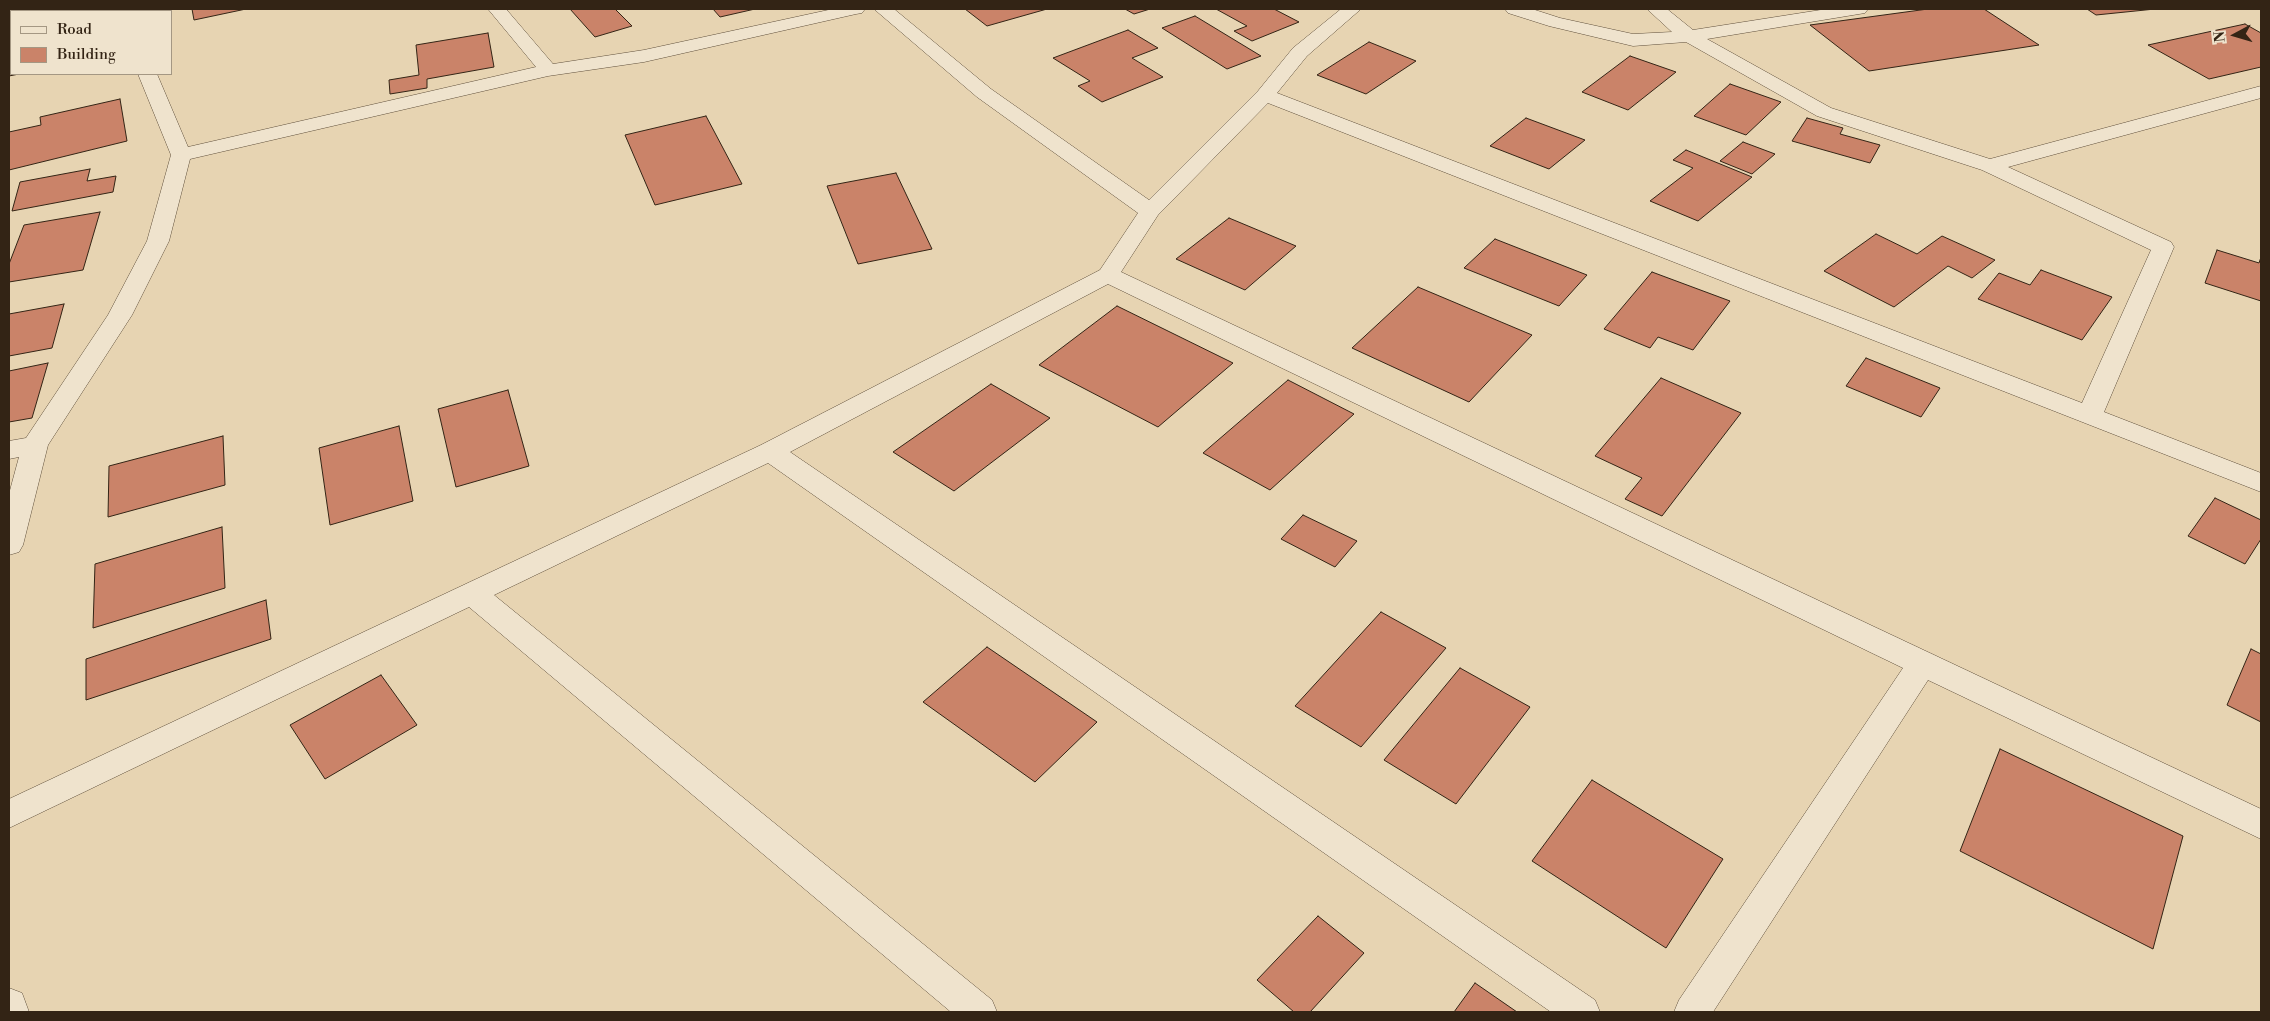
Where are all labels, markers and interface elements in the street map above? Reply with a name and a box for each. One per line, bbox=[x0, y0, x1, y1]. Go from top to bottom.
legend bbox=[10, 10, 172, 75]
north arrow bbox=[2210, 10, 2260, 60]
text: Road bbox=[57, 20, 92, 39]
text: N bbox=[2211, 30, 2230, 43]
text: Building bbox=[57, 45, 116, 64]

